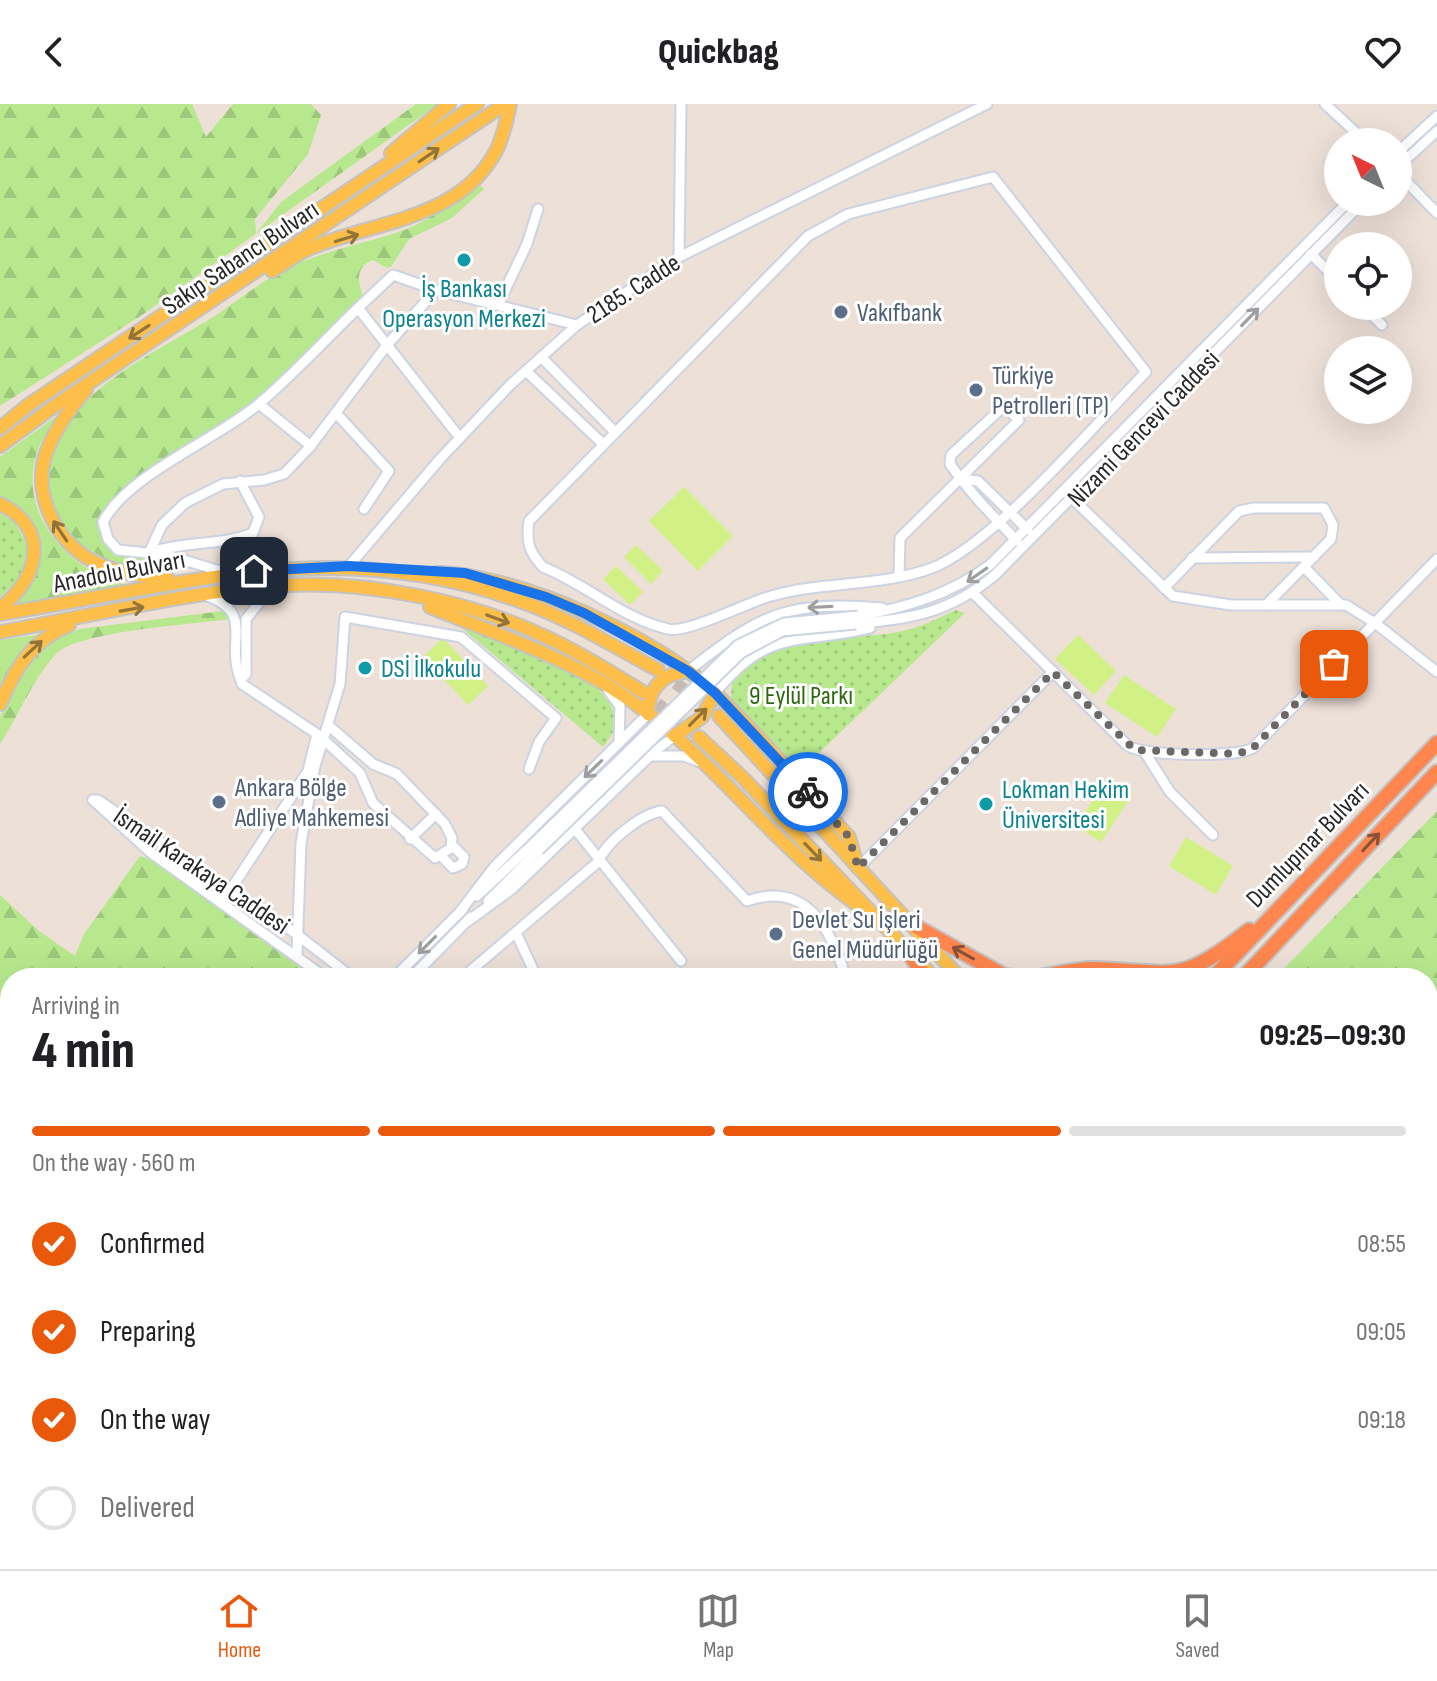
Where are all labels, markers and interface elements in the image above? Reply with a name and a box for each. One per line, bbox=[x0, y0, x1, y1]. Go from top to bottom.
icon: back bbox=[32, 30, 76, 74]
icon: heart bbox=[1361, 30, 1405, 74]
text: Quickbag bbox=[658, 31, 779, 74]
north arrow bbox=[1324, 128, 1412, 216]
map controls bbox=[1324, 128, 1412, 424]
one-way arrow bbox=[418, 147, 440, 163]
street label: Sakıp Sabancı Bulvarı bbox=[157, 194, 325, 322]
one-way arrow bbox=[335, 229, 360, 244]
button: locate bbox=[1324, 232, 1412, 320]
street label: 2185. Cadde bbox=[581, 248, 686, 331]
marker: İş Bankası Operasyon Merkezi bbox=[455, 251, 473, 269]
place label: İş Bankası Operasyon Merkezi bbox=[382, 274, 546, 335]
place label: Vakıfbank bbox=[857, 298, 942, 329]
marker: Vakıfbank bbox=[832, 303, 850, 321]
one-way arrow bbox=[1241, 307, 1260, 327]
one-way arrow bbox=[128, 324, 151, 340]
button: layers bbox=[1324, 336, 1412, 424]
street label: Nizami Gencevi Caddesi bbox=[1061, 344, 1227, 514]
place label: Türkiye Petrolleri (TP) bbox=[992, 361, 1109, 422]
marker: Türkiye Petrolleri (TP) bbox=[967, 381, 985, 399]
one-way arrow bbox=[52, 521, 69, 543]
pin bbox=[220, 537, 288, 605]
street label: Anadolu Bulvarı bbox=[50, 545, 188, 601]
icon: home bbox=[232, 549, 276, 593]
one-way arrow bbox=[966, 567, 988, 583]
one-way arrow bbox=[807, 600, 834, 615]
one-way arrow bbox=[119, 601, 144, 616]
one-way arrow bbox=[485, 613, 510, 627]
pin bbox=[1300, 630, 1368, 698]
one-way arrow bbox=[23, 640, 43, 659]
icon: bag bbox=[1312, 642, 1356, 686]
place label: DSİ İlkokulu bbox=[381, 654, 481, 685]
marker: DSİ İlkokulu bbox=[356, 659, 374, 677]
park label: 9 Eylül Parkı bbox=[749, 681, 853, 712]
one-way arrow bbox=[688, 708, 708, 728]
courier bbox=[768, 752, 848, 832]
one-way arrow bbox=[584, 759, 603, 778]
icon: bike bbox=[786, 770, 830, 814]
place label: Ankara Bölge Adliye Mahkemesi bbox=[234, 773, 389, 834]
place label: Lokman Hekim Üniversitesi bbox=[1002, 775, 1129, 836]
street label: Dumlupınar Bulvarı bbox=[1240, 775, 1376, 915]
marker: Ankara Bölge Adliye Mahkemesi bbox=[210, 793, 228, 811]
marker: Lokman Hekim Üniversitesi bbox=[977, 795, 995, 813]
street label: İsmail Karakaya Caddesi bbox=[107, 801, 295, 942]
one-way arrow bbox=[1361, 832, 1379, 852]
one-way arrow bbox=[804, 842, 823, 862]
place label: Devlet Su İşleri Genel Müdürlüğü bbox=[792, 905, 938, 966]
marker: Devlet Su İşleri Genel Müdürlüğü bbox=[767, 925, 785, 943]
one-way arrow bbox=[417, 935, 436, 955]
one-way arrow bbox=[952, 945, 975, 961]
text: Arriving in bbox=[32, 991, 120, 1022]
text: 09:25–09:30 bbox=[1260, 1018, 1406, 1054]
text: 4 min bbox=[32, 1020, 135, 1083]
text: On the way · 560 m bbox=[32, 1148, 195, 1179]
icon: check bbox=[32, 1222, 76, 1266]
text: Confirmed bbox=[100, 1226, 205, 1262]
text: 08:55 bbox=[1357, 1229, 1406, 1260]
icon: check bbox=[32, 1310, 76, 1354]
text: Preparing bbox=[100, 1314, 196, 1350]
text: 09:05 bbox=[1356, 1317, 1406, 1348]
icon: check bbox=[32, 1398, 76, 1442]
text: On the way bbox=[100, 1402, 210, 1438]
text: 09:18 bbox=[1357, 1405, 1406, 1436]
text: Delivered bbox=[100, 1490, 195, 1526]
tab: Home bbox=[217, 1589, 261, 1664]
tab: Map bbox=[696, 1589, 740, 1664]
tab: Saved bbox=[1175, 1589, 1220, 1664]

